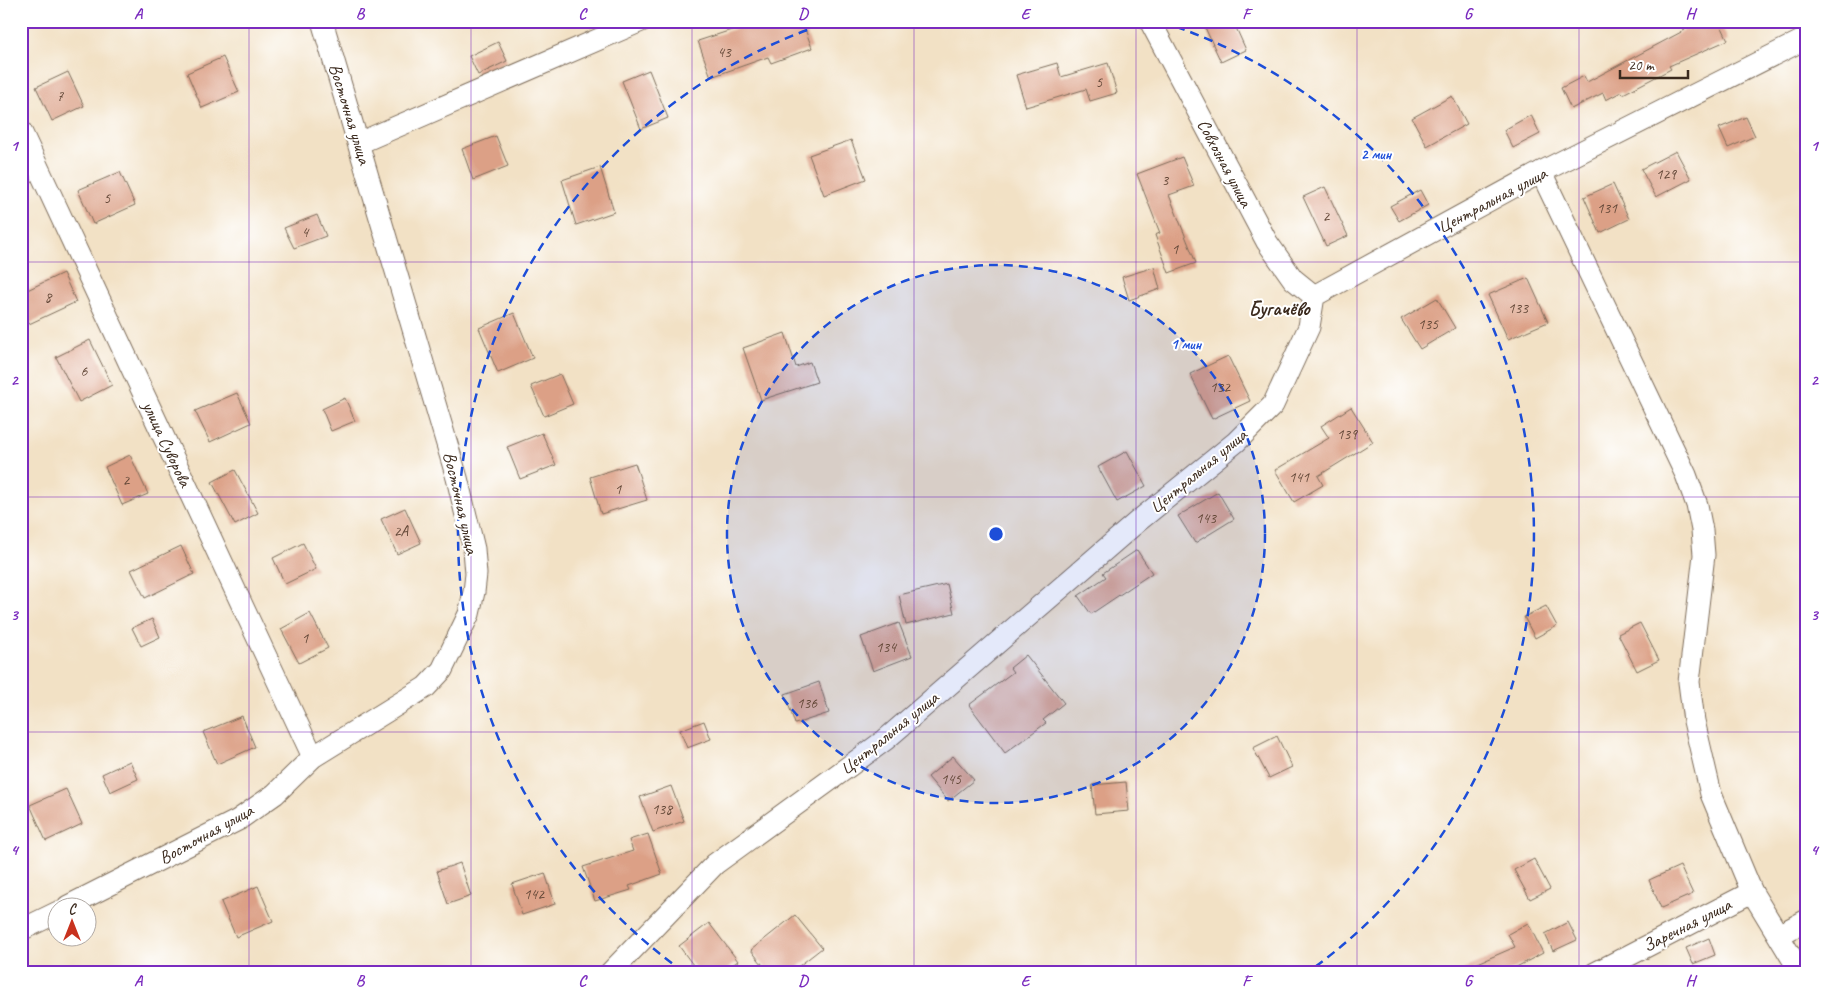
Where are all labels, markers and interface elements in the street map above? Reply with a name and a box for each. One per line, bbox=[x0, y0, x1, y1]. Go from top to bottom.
text: A bbox=[134, 4, 144, 24]
text: B bbox=[356, 4, 366, 24]
text: C bbox=[578, 4, 588, 24]
text: D bbox=[798, 4, 809, 24]
text: E bbox=[1021, 4, 1032, 24]
text: F bbox=[1242, 4, 1253, 24]
text: G bbox=[1464, 4, 1474, 24]
text: H bbox=[1685, 4, 1697, 24]
house number: 43 bbox=[717, 43, 732, 62]
scale bar bbox=[1620, 48, 1688, 80]
text: 20 m bbox=[1628, 56, 1655, 75]
street label: Восточная улица bbox=[324, 61, 376, 168]
house number: 5 bbox=[1096, 73, 1104, 92]
house number: 7 bbox=[57, 87, 65, 106]
street label: Совхозная улица bbox=[1193, 115, 1258, 212]
text: 1 bbox=[10, 136, 19, 156]
text: 1 bbox=[1810, 136, 1819, 156]
text: 2 мин bbox=[1361, 145, 1393, 164]
street label: Центральная улица bbox=[1434, 161, 1551, 238]
house number: 129 bbox=[1656, 165, 1677, 184]
house number: 3 bbox=[1162, 171, 1170, 190]
house number: 5 bbox=[104, 189, 112, 208]
house number: 131 bbox=[1597, 199, 1618, 218]
house number: 2 bbox=[1323, 207, 1331, 226]
house number: 4 bbox=[302, 223, 310, 242]
house number: 1 bbox=[1172, 240, 1180, 259]
house number: 8 bbox=[45, 288, 53, 307]
district label: Бугачёво bbox=[1249, 296, 1311, 321]
house number: 133 bbox=[1508, 299, 1529, 318]
house number: 135 bbox=[1418, 315, 1439, 334]
text: 1 мин bbox=[1171, 335, 1203, 354]
house number: 6 bbox=[81, 362, 89, 381]
text: 2 bbox=[10, 370, 19, 390]
text: 2 bbox=[1810, 370, 1819, 390]
house number: 132 bbox=[1210, 378, 1231, 397]
street label: улица Суворова bbox=[137, 397, 197, 491]
street label: Центральная улица bbox=[1145, 423, 1252, 518]
house number: 139 bbox=[1337, 425, 1358, 444]
street label: Восточная улица bbox=[439, 450, 484, 557]
house number: 141 bbox=[1289, 468, 1310, 487]
house number: 2 bbox=[123, 471, 131, 490]
house number: 1 bbox=[615, 480, 623, 499]
house number: 143 bbox=[1196, 509, 1217, 528]
house number: 2А bbox=[394, 522, 410, 541]
centre of rings bbox=[987, 525, 1005, 543]
text: 3 bbox=[10, 605, 19, 625]
text: 3 bbox=[1810, 605, 1819, 625]
house number: 1 bbox=[302, 629, 310, 648]
house number: 134 bbox=[876, 638, 897, 657]
street label: Центральная улица bbox=[835, 686, 944, 779]
house number: 136 bbox=[797, 694, 818, 713]
house number: 145 bbox=[941, 770, 962, 789]
street label: Восточная улица bbox=[155, 799, 258, 869]
house number: 138 bbox=[652, 800, 673, 819]
text: 4 bbox=[10, 840, 19, 860]
text: 4 bbox=[1810, 840, 1819, 860]
house number: 142 bbox=[524, 885, 545, 904]
street label: Заречная улица bbox=[1639, 893, 1736, 957]
north arrow bbox=[48, 896, 98, 946]
text: С bbox=[69, 901, 78, 918]
text: A bbox=[134, 971, 144, 991]
text: B bbox=[356, 971, 366, 991]
text: C bbox=[578, 971, 588, 991]
text: D bbox=[798, 971, 809, 991]
text: E bbox=[1021, 971, 1032, 991]
text: F bbox=[1242, 971, 1253, 991]
text: G bbox=[1464, 971, 1474, 991]
text: H bbox=[1685, 971, 1697, 991]

